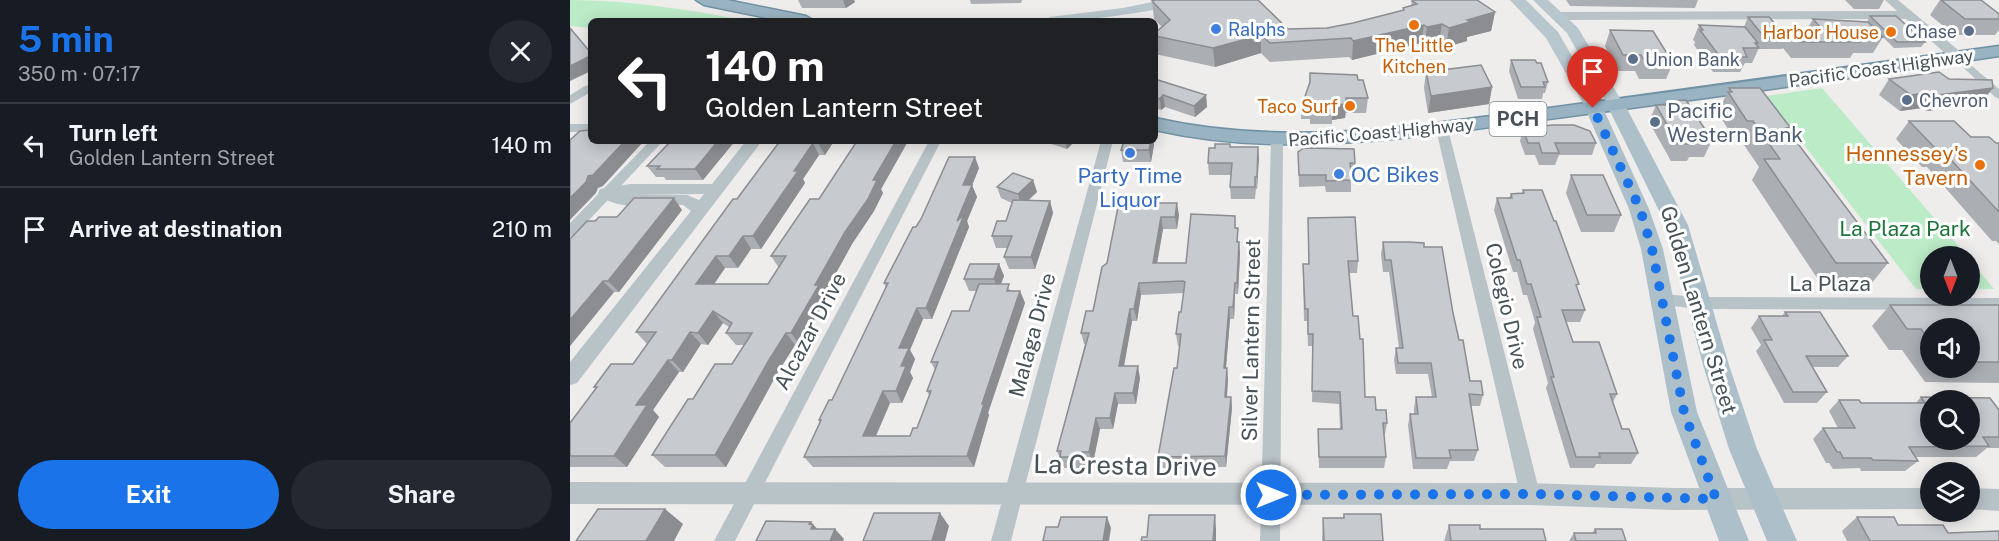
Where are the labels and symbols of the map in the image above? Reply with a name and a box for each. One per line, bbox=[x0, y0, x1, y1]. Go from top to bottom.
marker: The Little Kitchen bbox=[1407, 18, 1421, 32]
place label: Ralphs bbox=[1228, 19, 1285, 40]
place label: Chase bbox=[1905, 21, 1957, 42]
marker: Ralphs bbox=[1209, 22, 1223, 36]
place label: Harbor House bbox=[1762, 22, 1879, 43]
marker: Chase bbox=[1962, 24, 1976, 38]
marker: Harbor House bbox=[1884, 25, 1898, 39]
place label: The Little Kitchen bbox=[1375, 35, 1453, 77]
street label: Pacific Coast Highway bbox=[1787, 45, 1975, 91]
pin bbox=[1567, 46, 1618, 108]
place label: Union Bank bbox=[1645, 49, 1740, 70]
marker: Union Bank bbox=[1626, 52, 1640, 66]
place label: Chevron bbox=[1919, 90, 1988, 111]
marker: Chevron bbox=[1900, 93, 1914, 107]
place label: Taco Surf bbox=[1257, 96, 1338, 117]
place label: Pacific Western Bank bbox=[1667, 98, 1803, 147]
marker: Taco Surf bbox=[1343, 99, 1357, 113]
road number: PCH bbox=[1490, 102, 1546, 136]
street label: Pacific Coast Highway bbox=[1287, 113, 1475, 151]
marker: Pacific Western Bank bbox=[1648, 115, 1662, 129]
place label: Hennessey's Tavern bbox=[1845, 141, 1968, 190]
marker: Party Time Liquor bbox=[1123, 146, 1137, 160]
marker: Hennessey's Tavern bbox=[1973, 158, 1987, 172]
place label: OC Bikes bbox=[1351, 162, 1439, 187]
place label: Party Time Liquor bbox=[1078, 163, 1182, 212]
marker: OC Bikes bbox=[1332, 167, 1346, 181]
street label: Golden Lantern Street bbox=[1655, 203, 1743, 417]
park label: La Plaza Park bbox=[1839, 216, 1971, 241]
street label: Silver Lantern Street bbox=[1237, 239, 1265, 441]
street label: Colegio Drive bbox=[1480, 240, 1534, 372]
north arrow bbox=[1920, 246, 1980, 306]
street label: Alcazar Drive bbox=[769, 268, 851, 394]
street label: Malaga Drive bbox=[1003, 270, 1061, 400]
street label: La Plaza bbox=[1789, 271, 1871, 296]
street label: La Cresta Drive bbox=[1033, 448, 1217, 482]
position arrow bbox=[1239, 463, 1303, 527]

